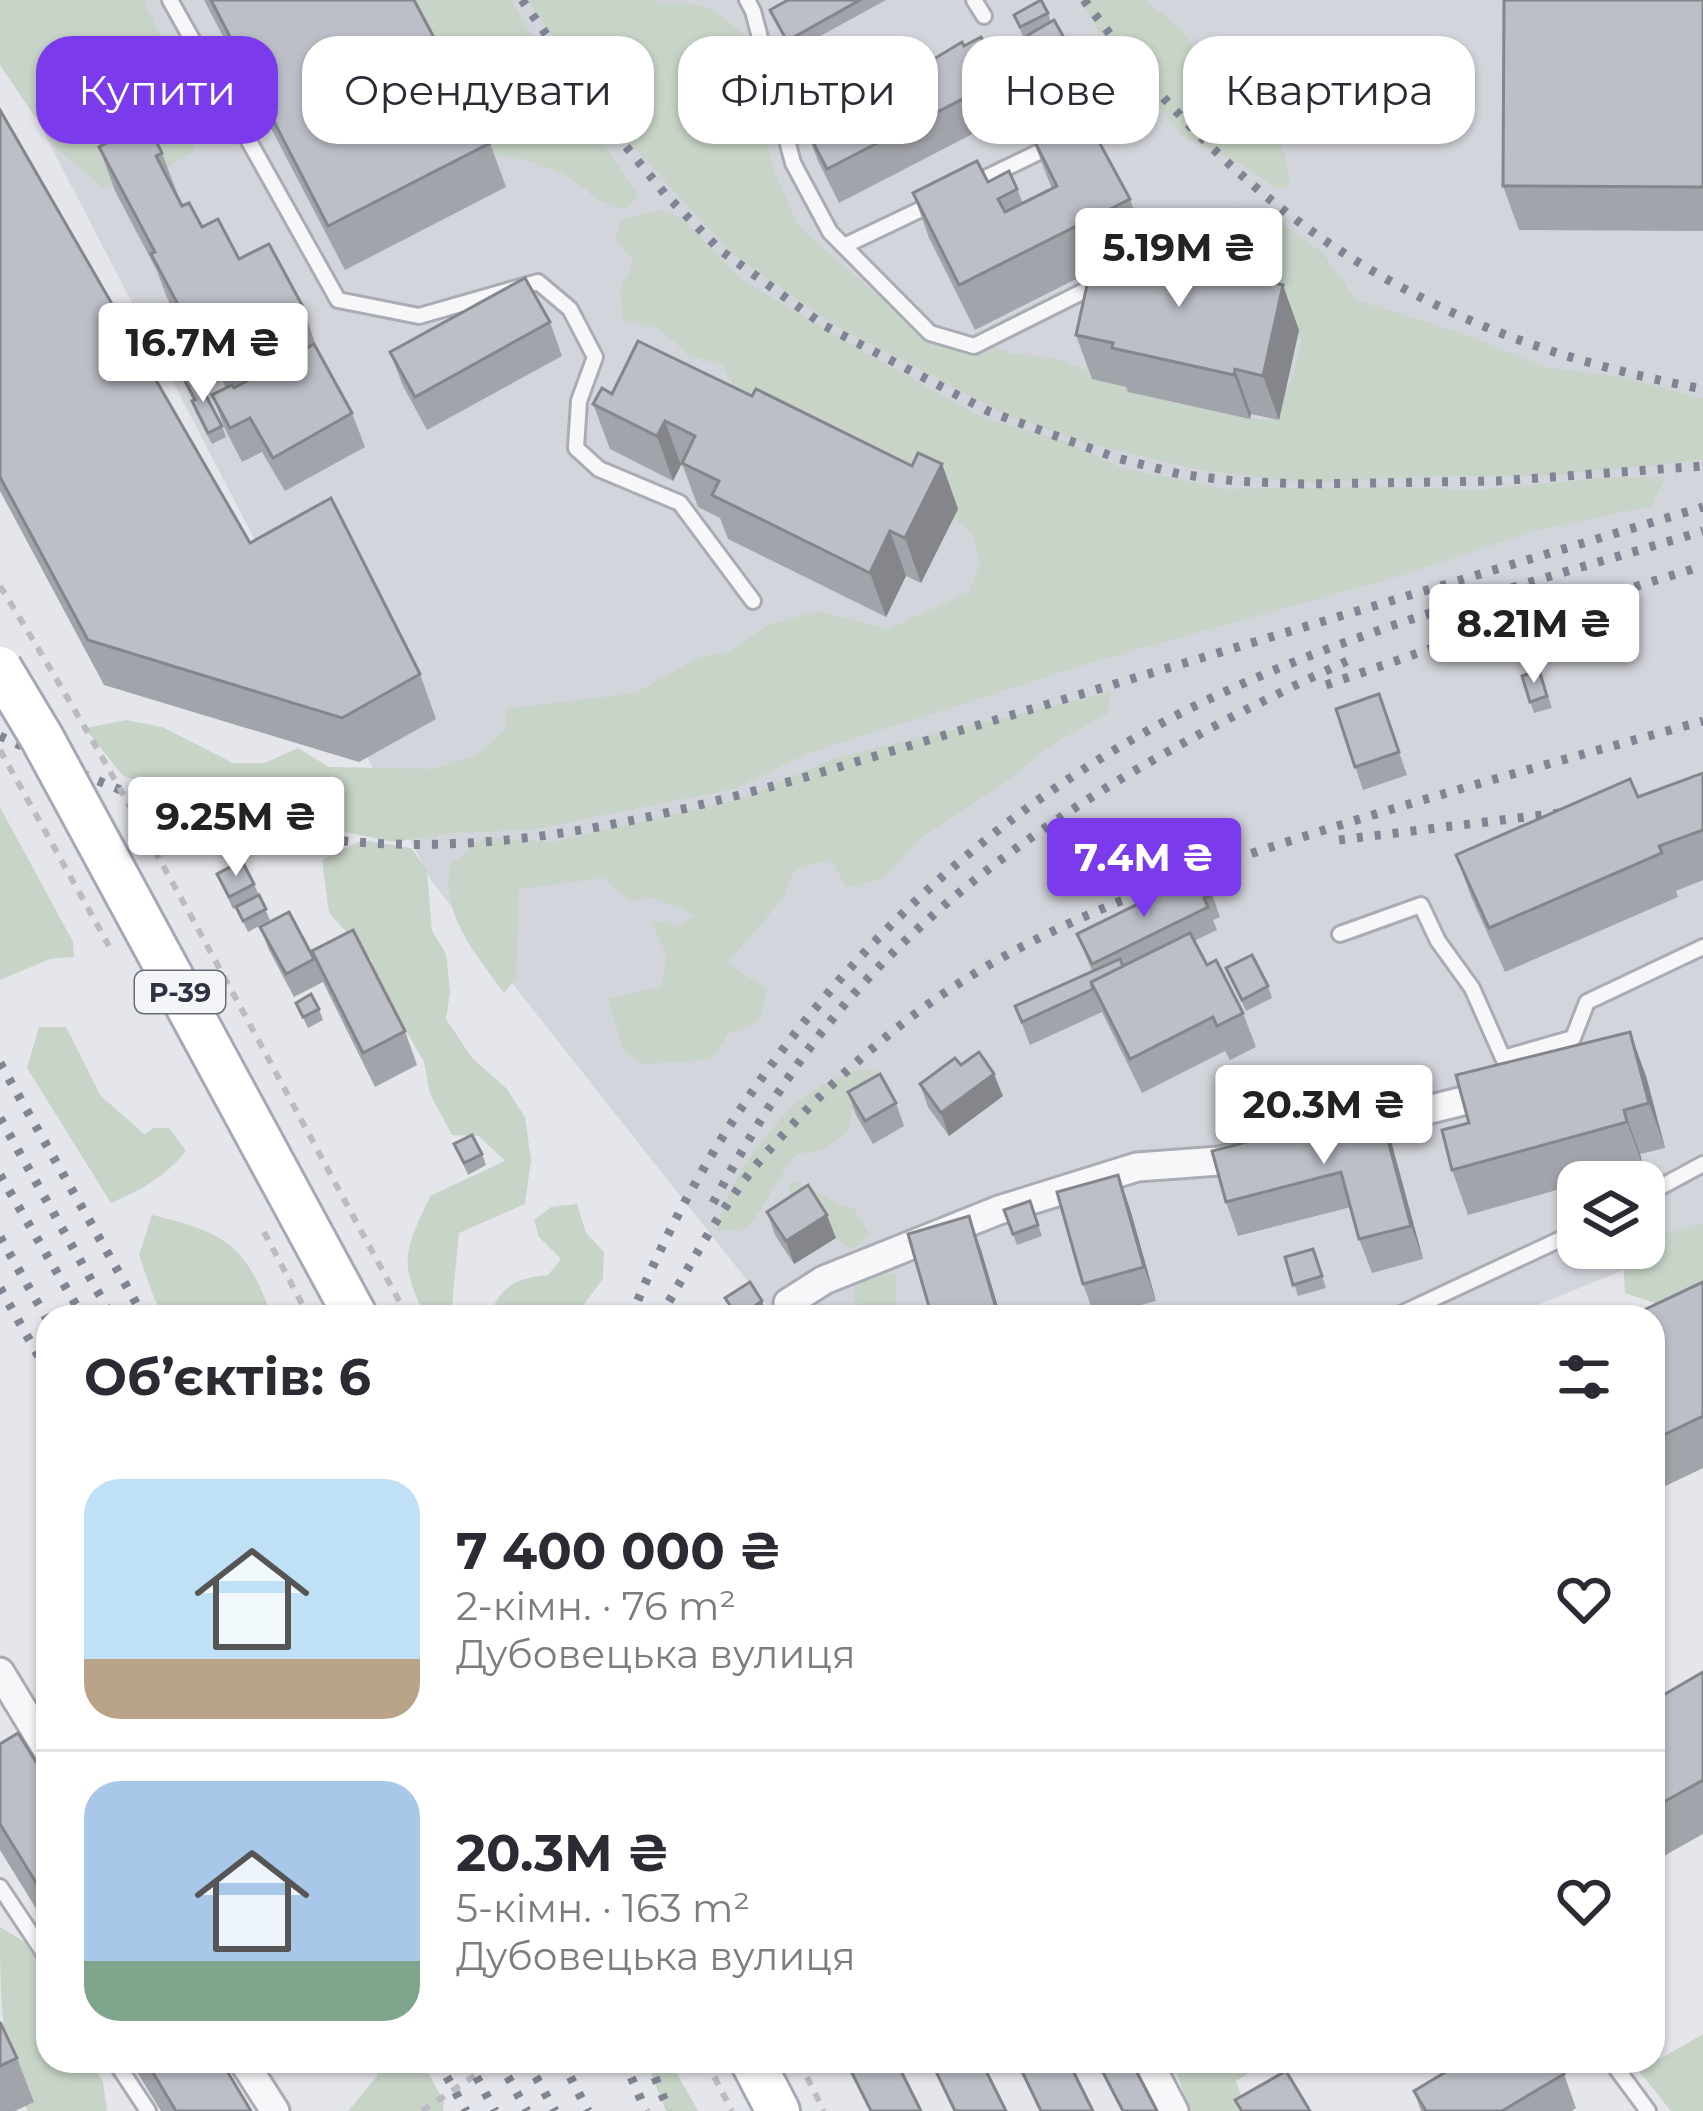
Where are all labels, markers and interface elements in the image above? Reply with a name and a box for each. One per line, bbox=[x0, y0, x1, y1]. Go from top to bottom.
chip: Купити bbox=[36, 36, 278, 144]
chip: Орендувати bbox=[302, 36, 654, 144]
chip: Фільтри bbox=[678, 36, 938, 144]
chip: Нове bbox=[962, 36, 1159, 144]
chip: Квартира bbox=[1183, 36, 1475, 144]
pin: 5.19M ₴ bbox=[1068, 208, 1290, 310]
text: 5.19M ₴ bbox=[1102, 223, 1256, 271]
pin: 16.7M ₴ bbox=[92, 303, 314, 405]
text: 16.7M ₴ bbox=[126, 318, 280, 366]
pin: 8.21M ₴ bbox=[1423, 584, 1645, 686]
text: 8.21M ₴ bbox=[1456, 599, 1612, 647]
pin: 9.25M ₴ bbox=[125, 777, 347, 879]
text: 9.25M ₴ bbox=[155, 792, 317, 840]
pin: 7.4M ₴ bbox=[1046, 818, 1242, 920]
text: 7.4M ₴ bbox=[1074, 833, 1214, 881]
road number: Р-39 bbox=[135, 971, 225, 1013]
pin: 20.3M ₴ bbox=[1213, 1065, 1435, 1167]
text: 20.3M ₴ bbox=[1242, 1080, 1406, 1128]
map controls bbox=[1557, 1161, 1665, 1269]
button: layers bbox=[1557, 1161, 1665, 1269]
icon: filters bbox=[1551, 1344, 1617, 1410]
text: Об’єктів: 6 bbox=[84, 1346, 371, 1408]
text: 7 400 000 ₴ bbox=[456, 1520, 781, 1582]
icon: home bbox=[180, 1527, 324, 1671]
icon: heart bbox=[1551, 1566, 1617, 1632]
text: 2-кімн. · 76 m² bbox=[456, 1582, 736, 1630]
text: Дубовецька вулиця bbox=[456, 1630, 856, 1678]
text: 20.3M ₴ bbox=[456, 1822, 669, 1884]
icon: home bbox=[180, 1829, 324, 1973]
icon: heart bbox=[1551, 1868, 1617, 1934]
text: 5-кімн. · 163 m² bbox=[456, 1884, 750, 1932]
text: Дубовецька вулиця bbox=[456, 1932, 856, 1980]

